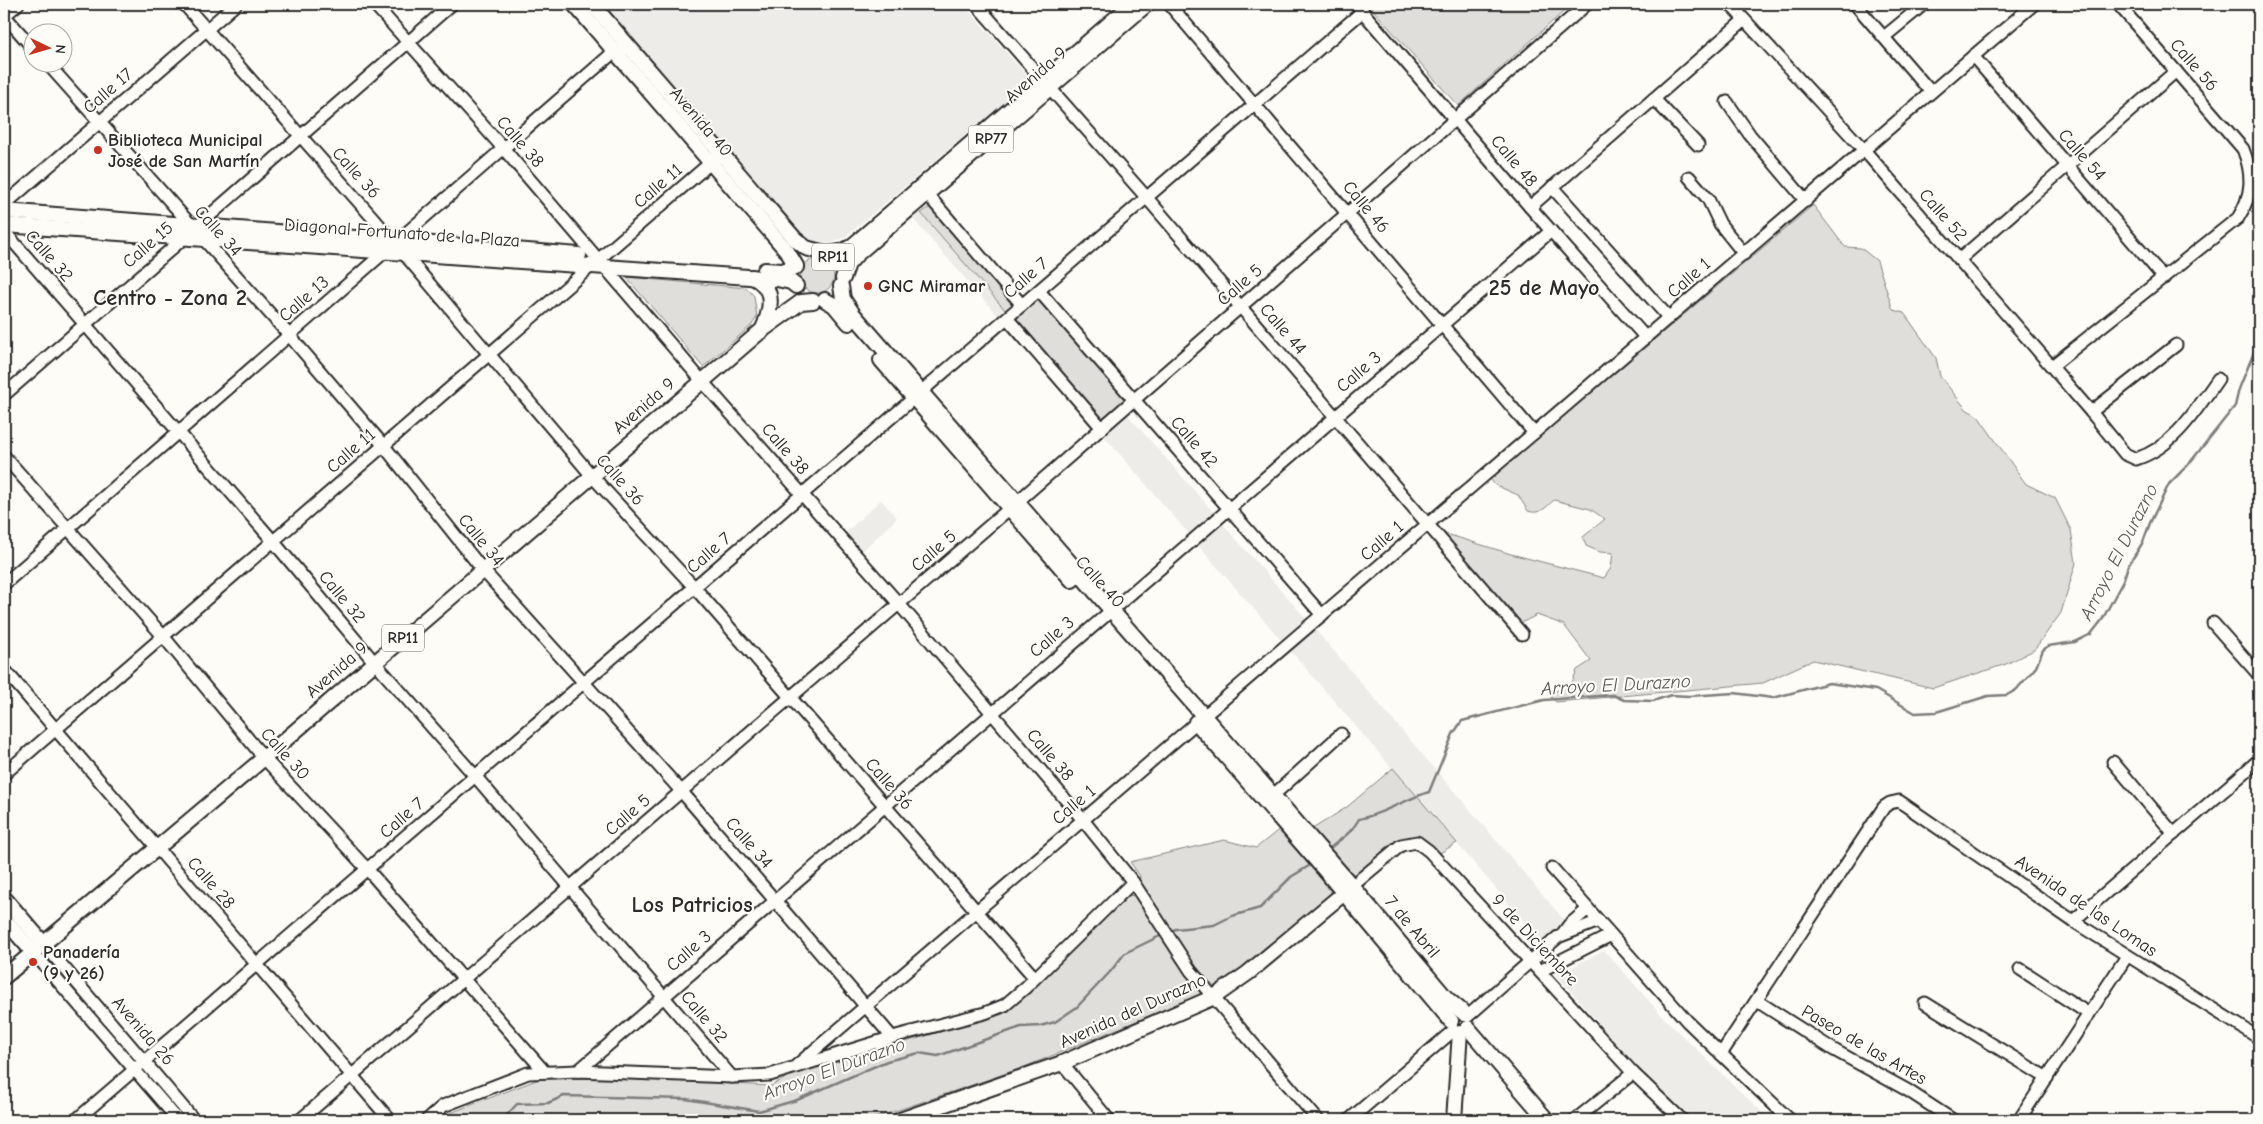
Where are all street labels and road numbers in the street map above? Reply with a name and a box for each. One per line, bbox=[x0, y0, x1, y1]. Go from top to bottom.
street label: Calle 56 bbox=[2165, 34, 2223, 96]
street label: Avenida 9 bbox=[1001, 42, 1071, 108]
street label: Calle 17 bbox=[79, 63, 137, 118]
street label: Avenida 40 bbox=[665, 83, 737, 161]
street label: Calle 38 bbox=[492, 112, 548, 172]
street label: Calle 54 bbox=[2054, 125, 2110, 185]
road number: RP77 bbox=[968, 126, 1014, 152]
street label: Calle 48 bbox=[1486, 131, 1542, 191]
street label: Calle 36 bbox=[327, 143, 385, 203]
street label: Calle 11 bbox=[629, 159, 687, 213]
street label: Calle 46 bbox=[1338, 177, 1394, 237]
street label: Calle 52 bbox=[1915, 185, 1971, 245]
street label: Calle 34 bbox=[190, 201, 246, 261]
street label: Diagonal Fortunato de la Plaza bbox=[283, 214, 521, 252]
street label: Calle 15 bbox=[118, 217, 178, 273]
street label: Calle 32 bbox=[21, 226, 77, 286]
road number: RP11 bbox=[812, 243, 854, 270]
street label: Calle 7 bbox=[1000, 253, 1053, 303]
street label: Calle 1 bbox=[1663, 254, 1715, 302]
street label: Calle 5 bbox=[1213, 260, 1267, 310]
street label: Calle 13 bbox=[275, 272, 333, 326]
street label: Calle 44 bbox=[1255, 299, 1311, 359]
street label: Calle 3 bbox=[1332, 347, 1386, 397]
street label: Avenida 9 bbox=[609, 373, 679, 439]
street label: Calle 42 bbox=[1166, 412, 1222, 472]
street label: Calle 38 bbox=[757, 419, 813, 479]
street label: Calle 11 bbox=[322, 424, 380, 478]
street label: Calle 36 bbox=[591, 450, 649, 510]
street label: Calle 34 bbox=[454, 510, 508, 570]
street label: Calle 1 bbox=[1356, 517, 1408, 565]
street label: Calle 5 bbox=[907, 526, 961, 576]
street label: Calle 7 bbox=[683, 528, 736, 578]
street label: Calle 40 bbox=[1071, 552, 1129, 612]
street label: Calle 32 bbox=[314, 567, 370, 627]
street label: Calle 3 bbox=[1025, 612, 1079, 662]
road number: RP11 bbox=[382, 624, 424, 651]
street label: Avenida 9 bbox=[302, 637, 372, 703]
street label: Calle 30 bbox=[256, 723, 314, 785]
street label: Calle 38 bbox=[1022, 725, 1078, 785]
street label: Calle 36 bbox=[861, 754, 917, 814]
street label: Calle 1 bbox=[1048, 781, 1100, 829]
street label: Calle 5 bbox=[601, 790, 655, 840]
street label: Calle 7 bbox=[376, 793, 429, 843]
street label: Calle 34 bbox=[721, 813, 777, 873]
street label: Avenida de las Lomas bbox=[2011, 851, 2161, 961]
street label: Calle 28 bbox=[183, 853, 239, 913]
street label: 9 de Diciembre bbox=[1487, 890, 1583, 990]
street label: 7 de Abril bbox=[1380, 892, 1444, 962]
street label: Calle 3 bbox=[662, 926, 716, 976]
street label: Avenida del Durazno bbox=[1057, 969, 1209, 1053]
street label: Calle 32 bbox=[676, 987, 732, 1047]
street label: Avenida 26 bbox=[107, 992, 179, 1070]
street label: Paseo de las Artes bbox=[1798, 1001, 1930, 1089]

